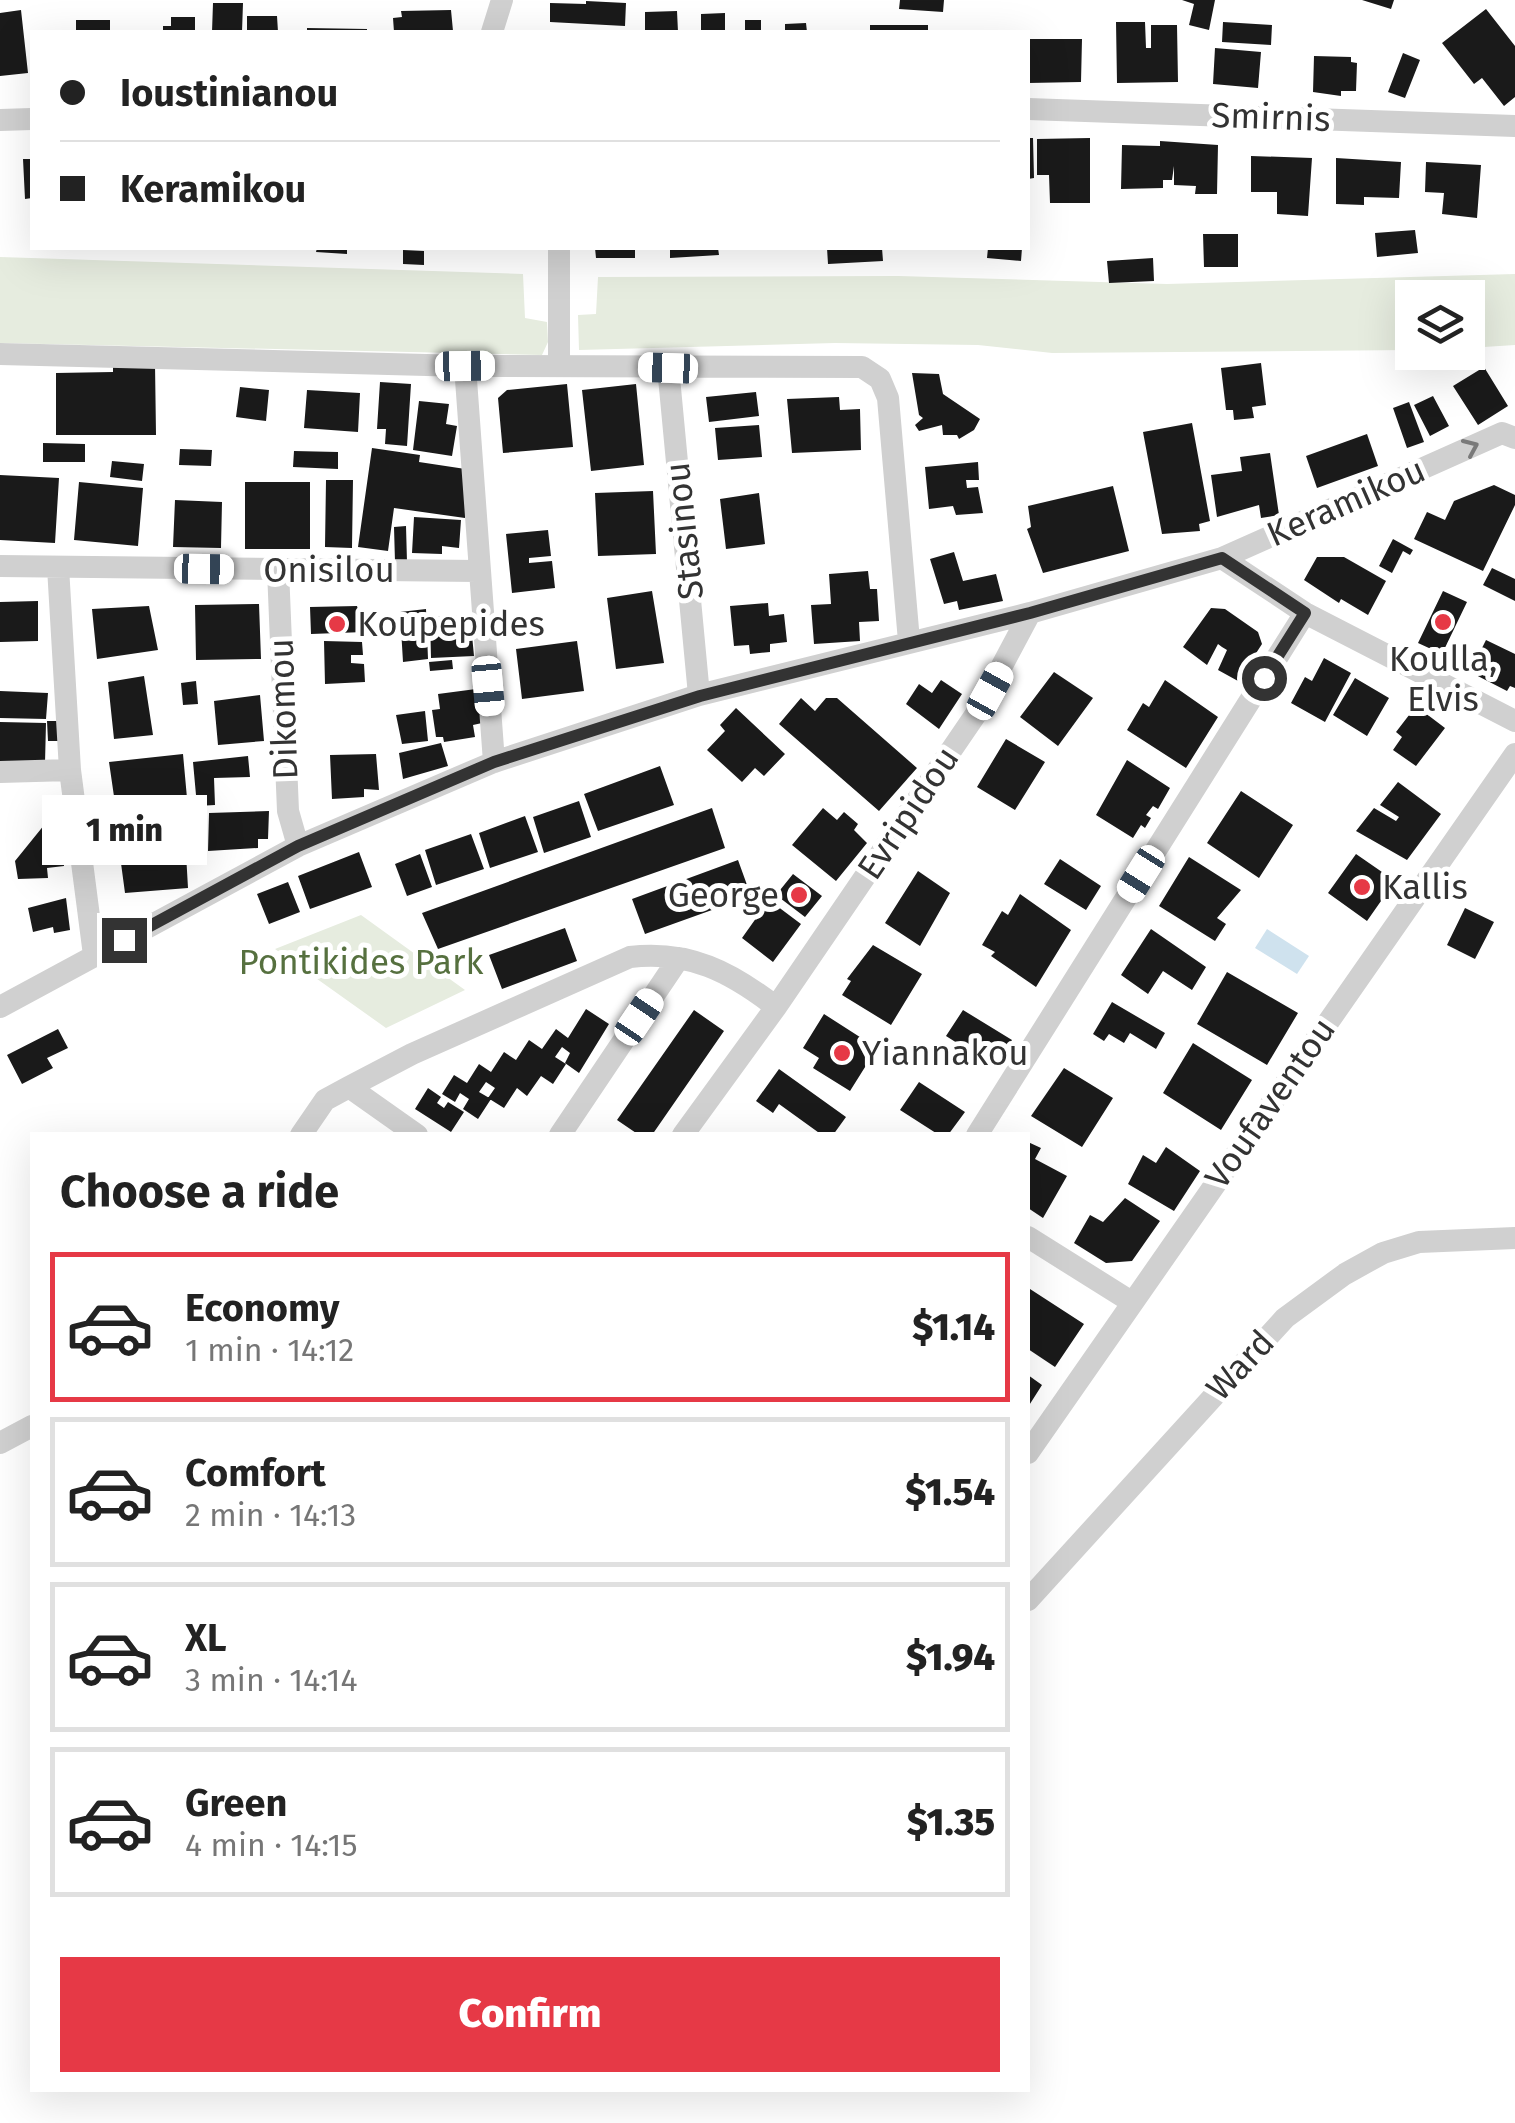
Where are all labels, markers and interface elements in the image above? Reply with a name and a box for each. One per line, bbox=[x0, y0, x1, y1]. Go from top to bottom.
text: Ioustinianou bbox=[120, 70, 338, 116]
street label: Smirnis bbox=[1211, 94, 1331, 140]
text: Keramikou bbox=[120, 166, 306, 212]
map controls bbox=[1395, 280, 1485, 370]
button: layers bbox=[1395, 280, 1485, 370]
car bbox=[435, 350, 495, 382]
car bbox=[637, 352, 699, 384]
one-way arrow bbox=[1460, 439, 1478, 459]
street label: Keramikou bbox=[1260, 448, 1432, 556]
street label: Stasinou bbox=[656, 460, 712, 602]
street label: Onisilou bbox=[263, 549, 395, 591]
car bbox=[174, 553, 234, 585]
place label: Koupepides bbox=[357, 603, 545, 645]
marker: Koulla, Elvis bbox=[1432, 611, 1454, 633]
marker: Koupepides bbox=[326, 613, 348, 635]
street label: Dikomou bbox=[260, 638, 306, 780]
place label: Koulla, Elvis bbox=[1389, 638, 1497, 720]
car bbox=[470, 655, 506, 717]
route start bbox=[1242, 656, 1287, 701]
car bbox=[962, 657, 1018, 725]
street label: Evripidou bbox=[848, 739, 968, 887]
callout: 1 min bbox=[42, 795, 206, 865]
text: 1 min bbox=[86, 811, 163, 849]
car bbox=[1112, 841, 1170, 907]
place label: Kallis bbox=[1382, 866, 1468, 908]
place label: George bbox=[668, 874, 779, 916]
marker: Kallis bbox=[1351, 876, 1373, 898]
marker: George bbox=[788, 884, 810, 906]
route end bbox=[102, 918, 147, 963]
park label: Pontikides Park bbox=[238, 941, 484, 983]
car bbox=[610, 984, 668, 1050]
street label: Voufaventou bbox=[1196, 1010, 1344, 1196]
place label: Yiannakou bbox=[862, 1032, 1029, 1074]
marker: Yiannakou bbox=[831, 1042, 853, 1064]
text: Choose a ride bbox=[60, 1165, 339, 1219]
icon: car bbox=[65, 1282, 155, 1372]
text: Economy bbox=[185, 1285, 340, 1331]
text: $1.14 bbox=[912, 1304, 995, 1350]
street label: Ward bbox=[1197, 1321, 1283, 1409]
text: 1 min · 14:12 bbox=[185, 1331, 354, 1369]
icon: car bbox=[65, 1447, 155, 1537]
text: Comfort bbox=[185, 1450, 326, 1496]
text: $1.54 bbox=[905, 1469, 995, 1515]
text: 2 min · 14:13 bbox=[185, 1496, 356, 1534]
icon: car bbox=[65, 1612, 155, 1702]
text: XL bbox=[185, 1615, 227, 1661]
text: $1.94 bbox=[906, 1634, 995, 1680]
text: 3 min · 14:14 bbox=[185, 1661, 357, 1699]
icon: car bbox=[65, 1777, 155, 1867]
text: Green bbox=[185, 1780, 288, 1826]
text: $1.35 bbox=[907, 1799, 995, 1845]
text: 4 min · 14:15 bbox=[185, 1826, 358, 1864]
button: Confirm bbox=[60, 1957, 1000, 2072]

